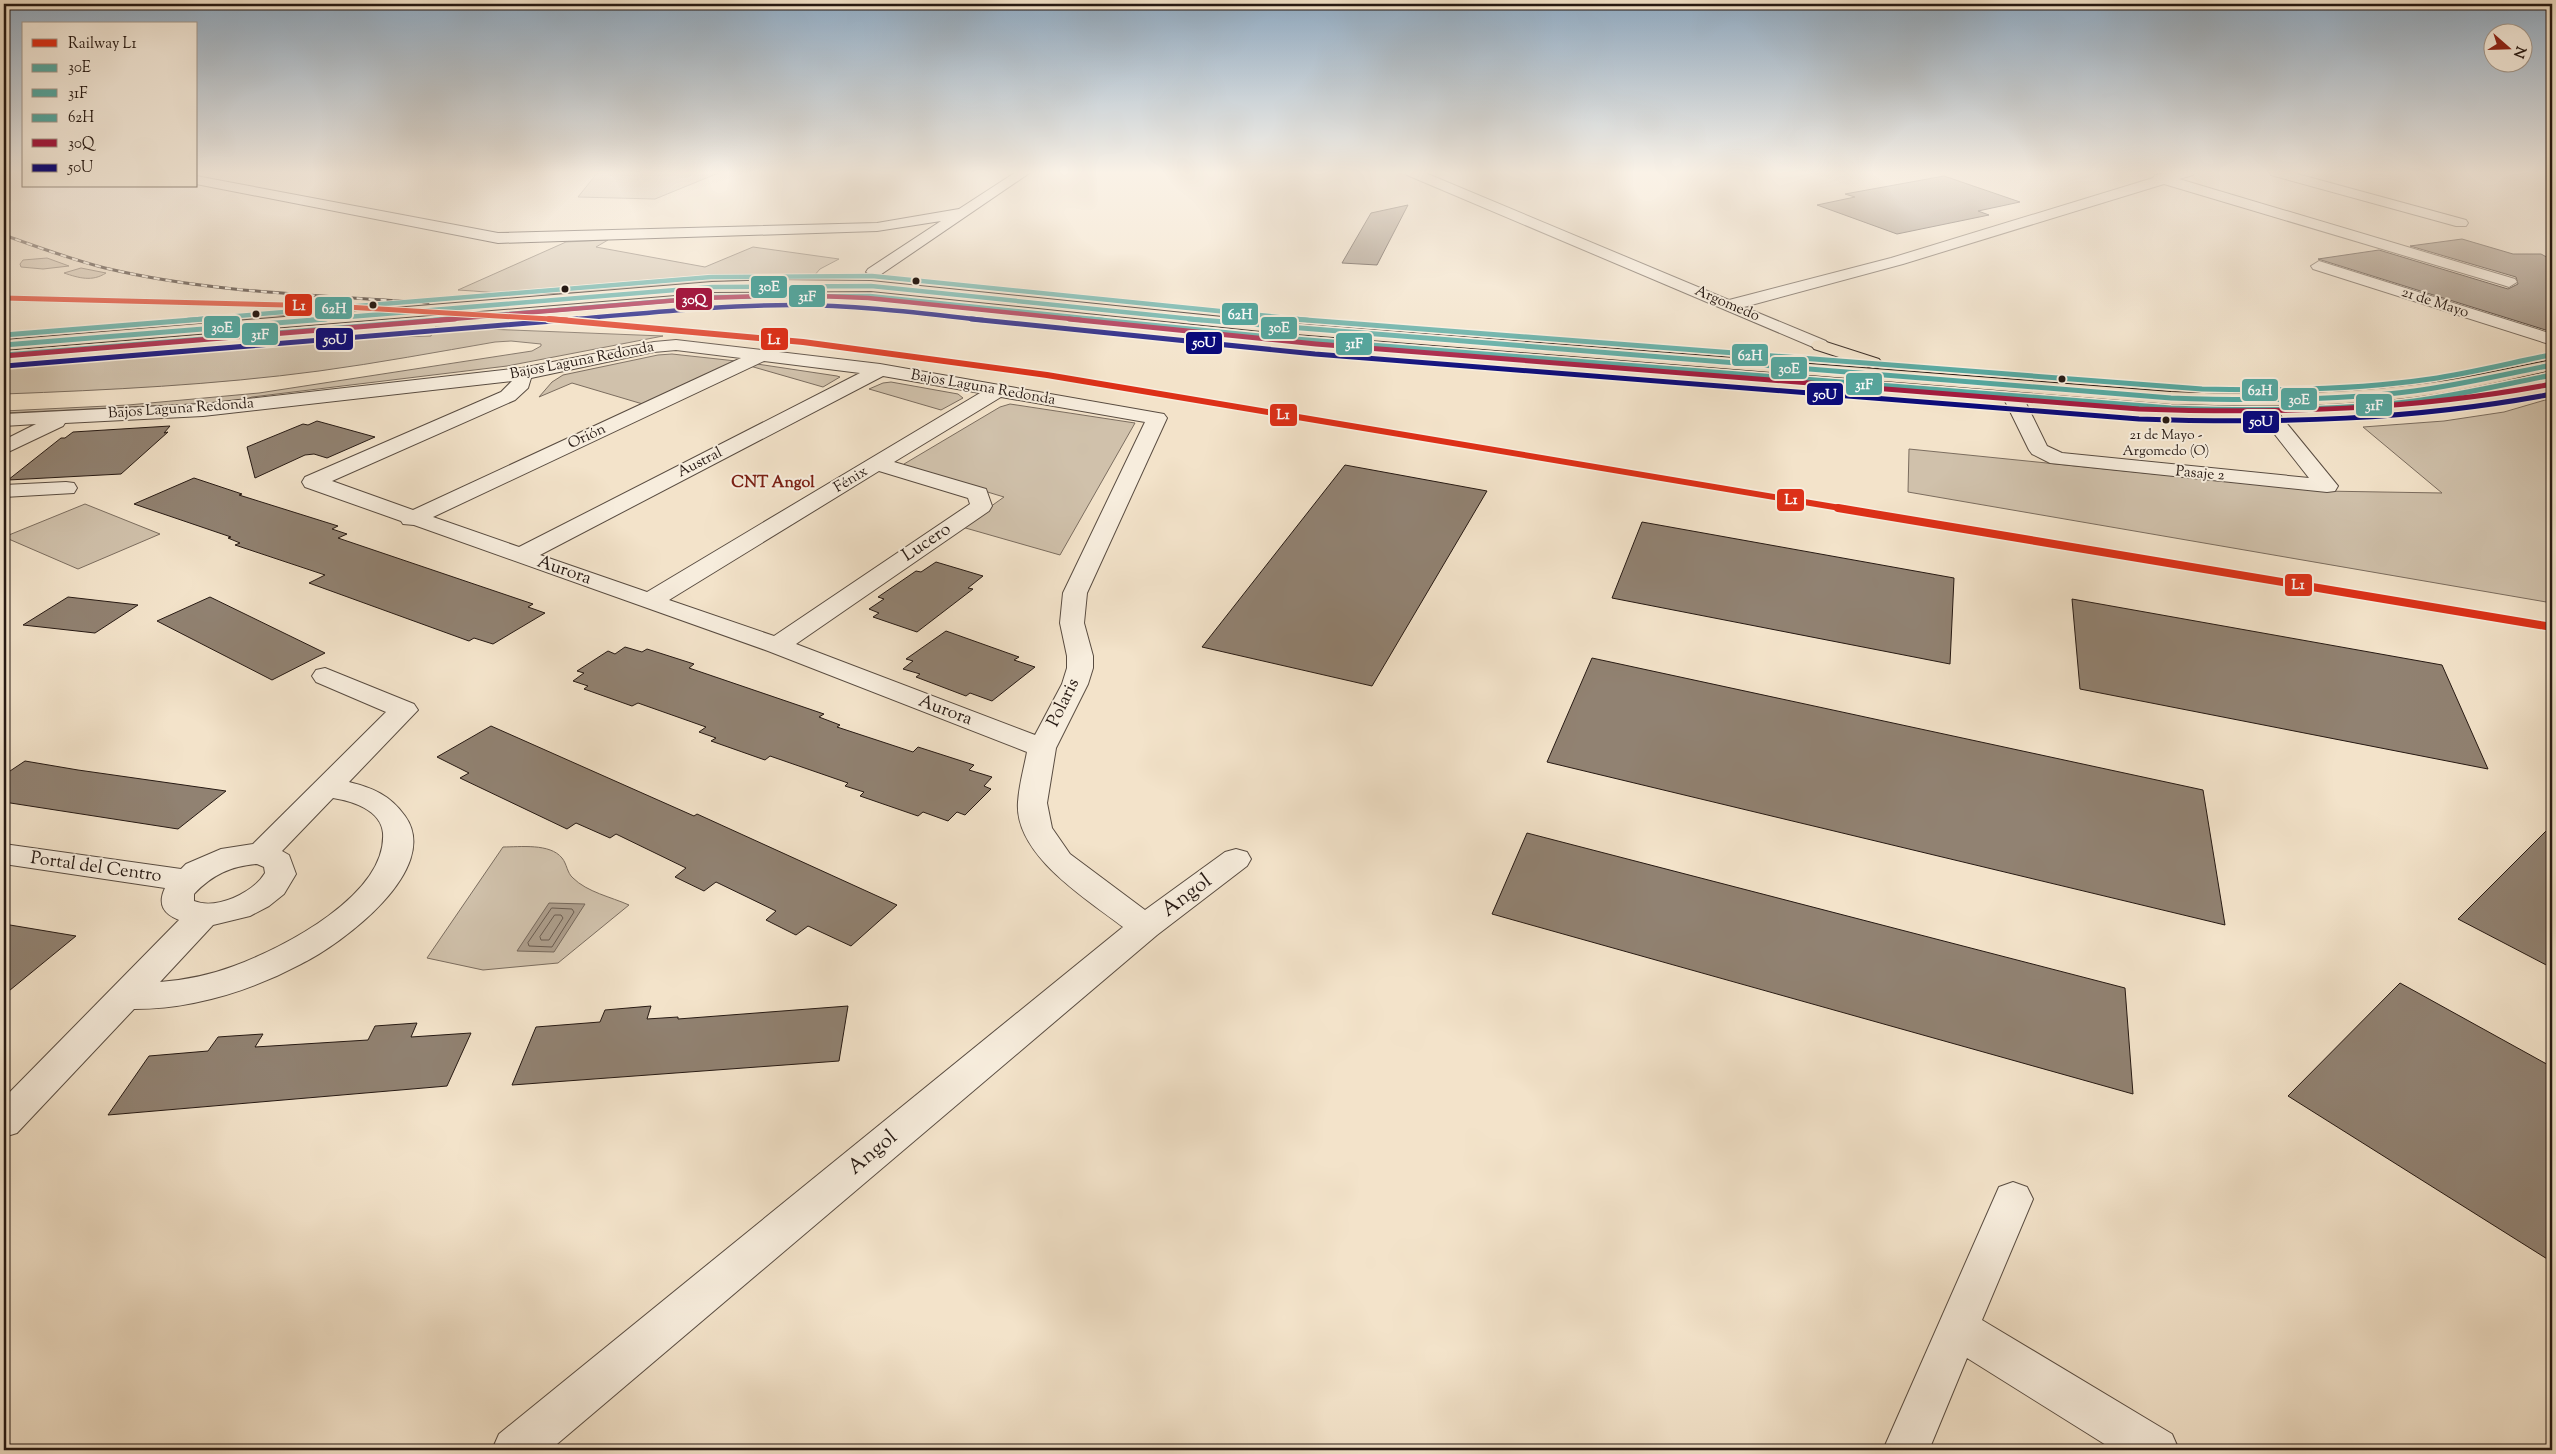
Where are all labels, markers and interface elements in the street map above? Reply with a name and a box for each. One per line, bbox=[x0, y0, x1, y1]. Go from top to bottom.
legend bbox=[22, 22, 198, 188]
north arrow bbox=[2484, 22, 2534, 72]
text: Railway L1 bbox=[68, 34, 137, 55]
text: N bbox=[2507, 43, 2530, 60]
text: 30E bbox=[68, 58, 91, 79]
text: 31F bbox=[68, 84, 88, 105]
text: 62H bbox=[68, 108, 94, 129]
text: 30Q bbox=[68, 134, 97, 155]
text: 50U bbox=[67, 158, 93, 179]
line badge: 30E bbox=[750, 275, 788, 299]
unlabelled marker bbox=[911, 276, 921, 286]
text: 30E bbox=[758, 278, 780, 298]
street label: Argomedo bbox=[1691, 281, 1763, 327]
street label: 21 de Mayo bbox=[2399, 282, 2471, 324]
unlabelled marker bbox=[560, 284, 570, 294]
line badge: 31F bbox=[788, 284, 826, 308]
line badge: 30Q bbox=[675, 287, 713, 311]
text: 31F bbox=[798, 288, 816, 308]
text: 30Q bbox=[682, 291, 709, 311]
line badge: L1 bbox=[284, 293, 313, 317]
line badge: 62H bbox=[314, 296, 353, 320]
text: L1 bbox=[292, 297, 306, 317]
text: 62H bbox=[322, 300, 347, 320]
unlabelled marker bbox=[368, 300, 378, 310]
line badge: 62H bbox=[1221, 302, 1259, 326]
text: 62H bbox=[1228, 306, 1253, 326]
unlabelled marker bbox=[251, 309, 261, 319]
line badge: 30E bbox=[203, 315, 241, 339]
line badge: 30E bbox=[1260, 316, 1298, 340]
text: 30E bbox=[211, 319, 233, 339]
text: 30E bbox=[1268, 319, 1290, 339]
line badge: 31F bbox=[241, 322, 279, 346]
text: 31F bbox=[251, 326, 269, 346]
line badge: 50U bbox=[315, 327, 354, 351]
line badge: L1 bbox=[760, 327, 789, 351]
text: 50U bbox=[322, 331, 347, 351]
text: L1 bbox=[767, 331, 781, 351]
line badge: 50U bbox=[1185, 331, 1223, 355]
line badge: 31F bbox=[1335, 332, 1373, 356]
text: 50U bbox=[1191, 334, 1216, 354]
text: 31F bbox=[1345, 335, 1363, 355]
street label: Bajos Laguna Redonda bbox=[508, 337, 656, 385]
line badge: 62H bbox=[1731, 343, 1769, 367]
text: 62H bbox=[1738, 347, 1763, 367]
line badge: 30E bbox=[1770, 356, 1808, 380]
text: 30E bbox=[1778, 360, 1800, 380]
street label: Bajos Laguna Redonda bbox=[909, 365, 1057, 411]
line badge: 31F bbox=[1845, 372, 1883, 396]
unlabelled marker bbox=[2057, 374, 2067, 384]
text: 31F bbox=[1855, 376, 1873, 396]
line badge: 62H bbox=[2241, 378, 2279, 402]
line badge: 50U bbox=[1806, 382, 1844, 406]
text: 62H bbox=[2248, 382, 2273, 402]
text: 50U bbox=[1812, 386, 1837, 406]
line badge: 30E bbox=[2280, 387, 2318, 411]
text: 30E bbox=[2288, 391, 2310, 411]
street label: Bajos Laguna Redonda bbox=[107, 393, 255, 425]
line badge: 31F bbox=[2355, 393, 2393, 417]
text: 31F bbox=[2365, 397, 2383, 417]
line badge: L1 bbox=[1269, 403, 1298, 427]
text: L1 bbox=[1276, 406, 1290, 426]
line badge: 50U bbox=[2242, 410, 2280, 434]
text: 50U bbox=[2248, 413, 2273, 433]
marker: 21 de Mayo - Argomedo (O) bbox=[2161, 415, 2171, 425]
street label: Orión bbox=[565, 419, 610, 455]
place label: 21 de Mayo - Argomedo (O) bbox=[2123, 426, 2209, 462]
street label: Austral bbox=[674, 443, 726, 483]
street label: Pasaje 2 bbox=[2175, 461, 2225, 487]
street label: Fénix bbox=[830, 462, 872, 498]
district label: CNT Angol bbox=[731, 472, 815, 495]
line badge: L1 bbox=[1776, 488, 1805, 512]
text: L1 bbox=[1784, 491, 1798, 511]
street label: Lucero bbox=[897, 517, 957, 569]
street label: Aurora bbox=[533, 550, 595, 592]
line badge: L1 bbox=[2284, 573, 2313, 597]
text: L1 bbox=[2291, 576, 2305, 596]
street label: Polaris bbox=[1041, 674, 1087, 732]
street label: Aurora bbox=[914, 689, 976, 733]
street label: Portal del Centro bbox=[29, 846, 163, 890]
street label: Angol bbox=[1155, 867, 1219, 925]
street label: Angol bbox=[842, 1123, 904, 1183]

